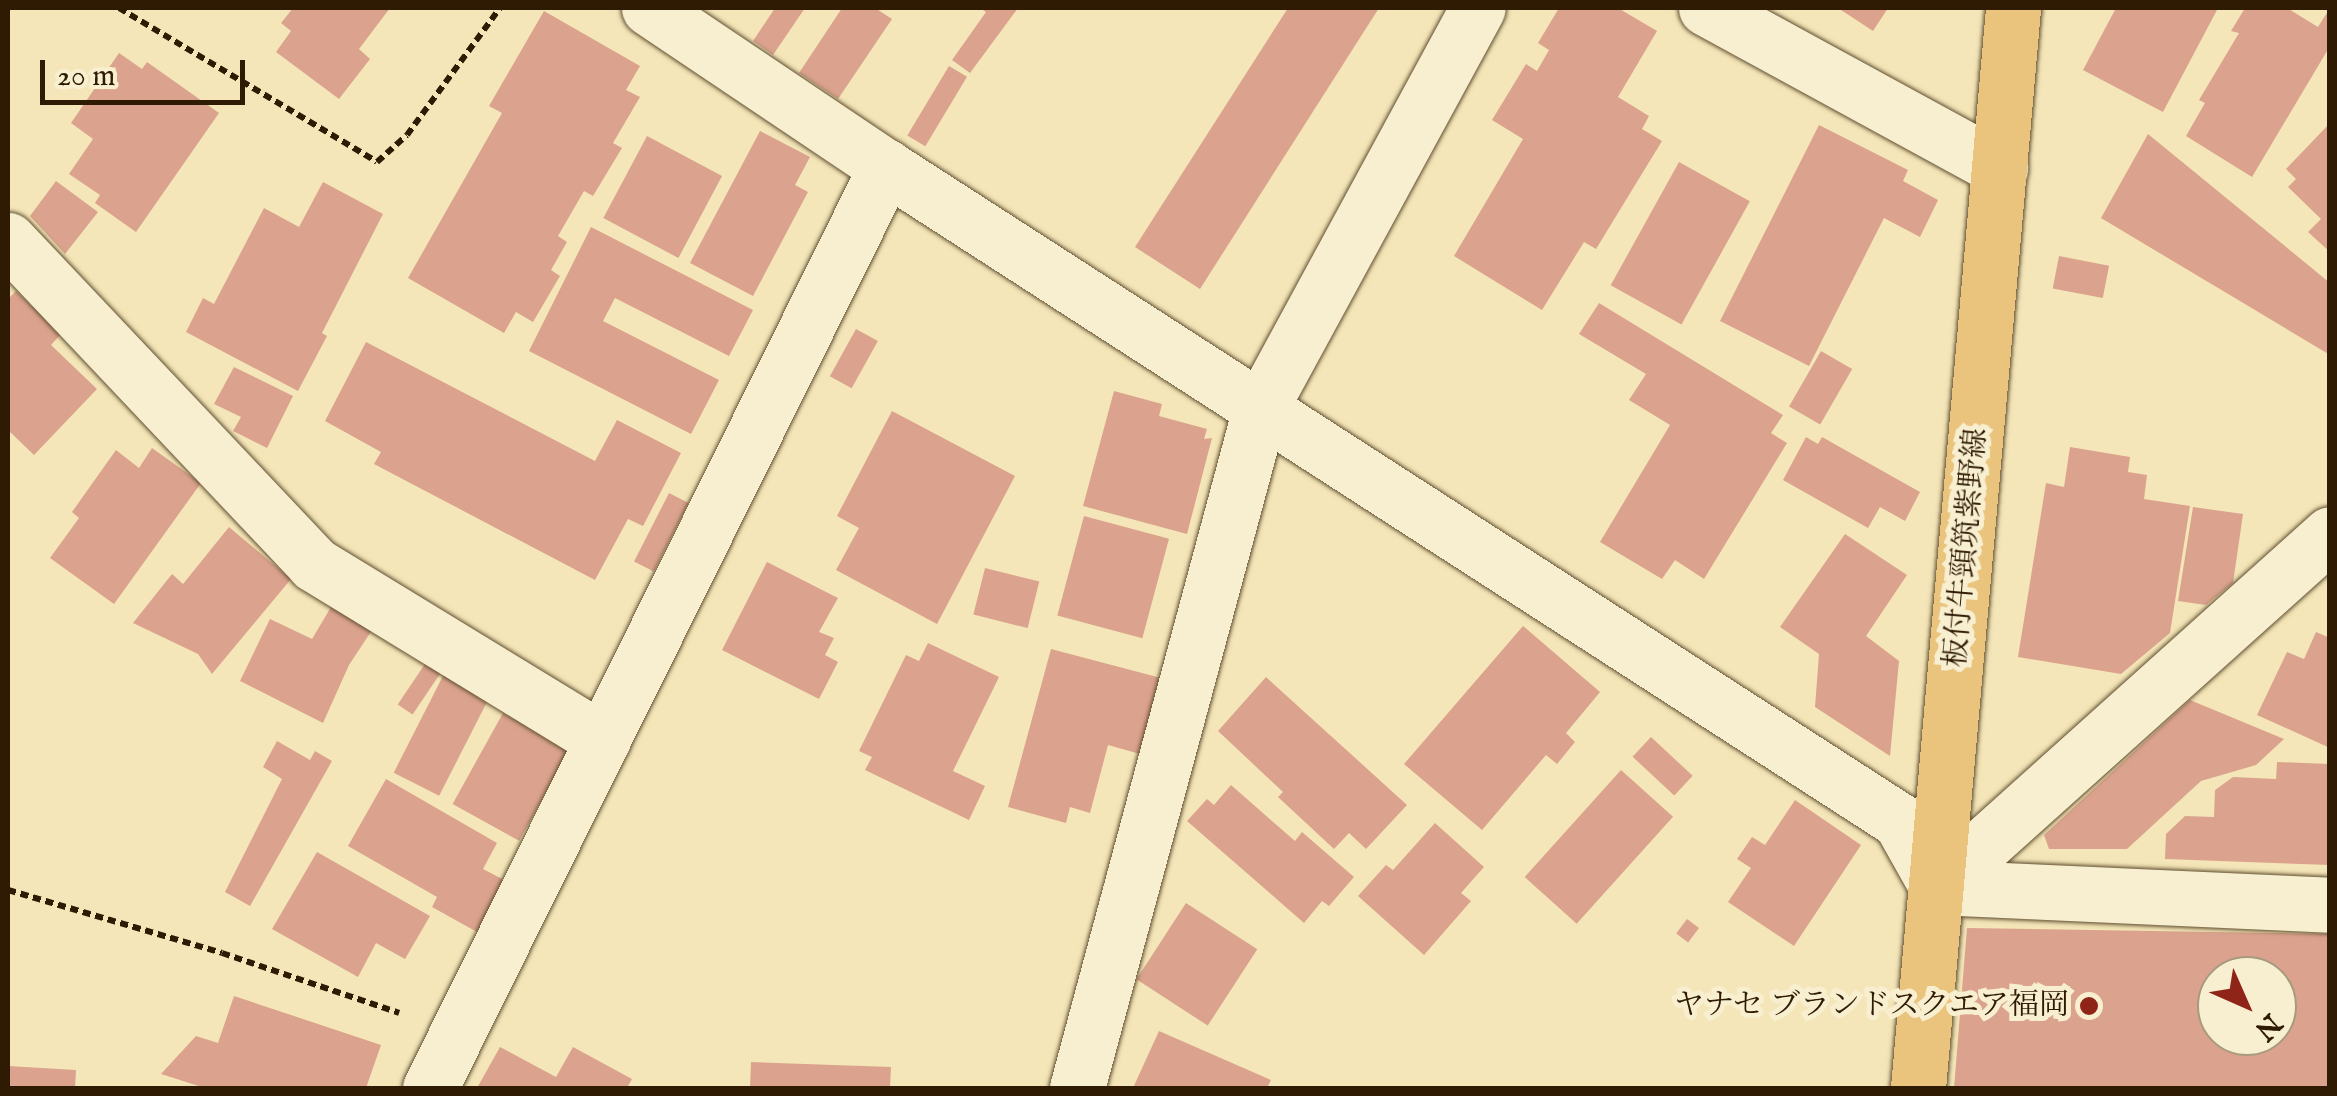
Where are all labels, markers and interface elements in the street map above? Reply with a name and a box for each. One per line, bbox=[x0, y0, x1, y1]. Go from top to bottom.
scale bar bbox=[45, 40, 250, 102]
text: 20 m bbox=[57, 58, 116, 96]
street label: 板付牛頸筑紫野線 bbox=[1939, 427, 1995, 669]
north arrow bbox=[2197, 956, 2297, 1056]
place label: ヤナセ ブランドスクエア福岡 bbox=[1672, 988, 2069, 1024]
marker: ヤナセ ブランドスクエア福岡 bbox=[2078, 995, 2100, 1017]
text: N bbox=[2246, 1005, 2288, 1047]

